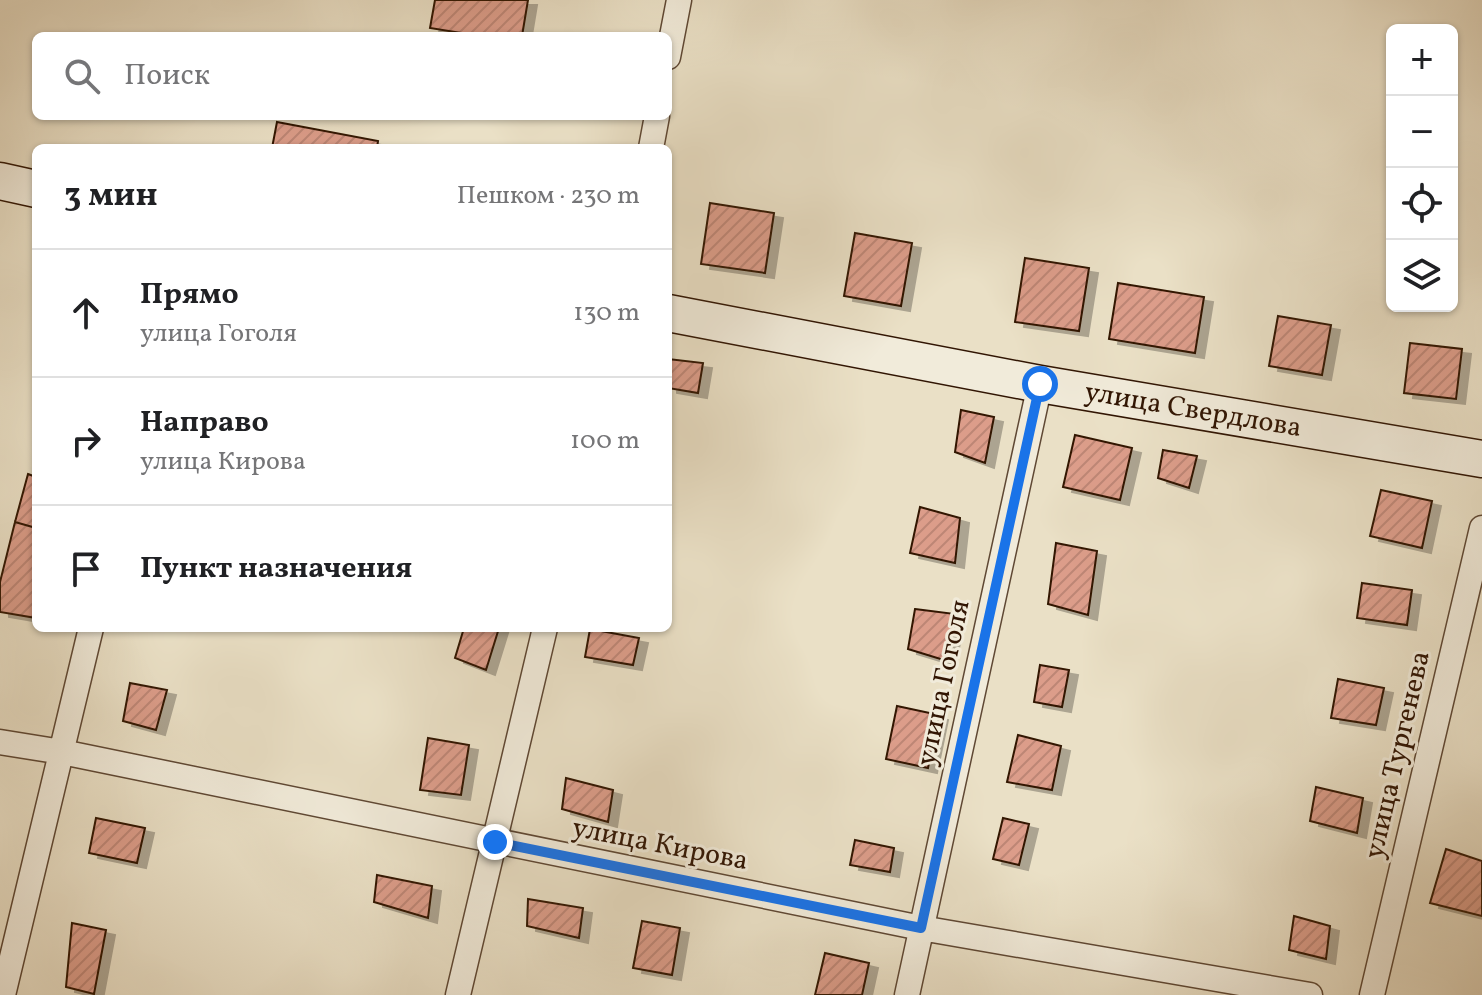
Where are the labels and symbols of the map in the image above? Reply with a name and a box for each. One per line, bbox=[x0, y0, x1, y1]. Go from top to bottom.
route start bbox=[1022, 366, 1058, 402]
street label: улица Свердлова bbox=[1082, 372, 1305, 448]
street label: улица Гоголя bbox=[907, 596, 981, 770]
street label: улица Тургенева bbox=[1355, 647, 1441, 863]
street label: улица Кирова bbox=[569, 809, 751, 881]
route end bbox=[477, 824, 513, 860]

